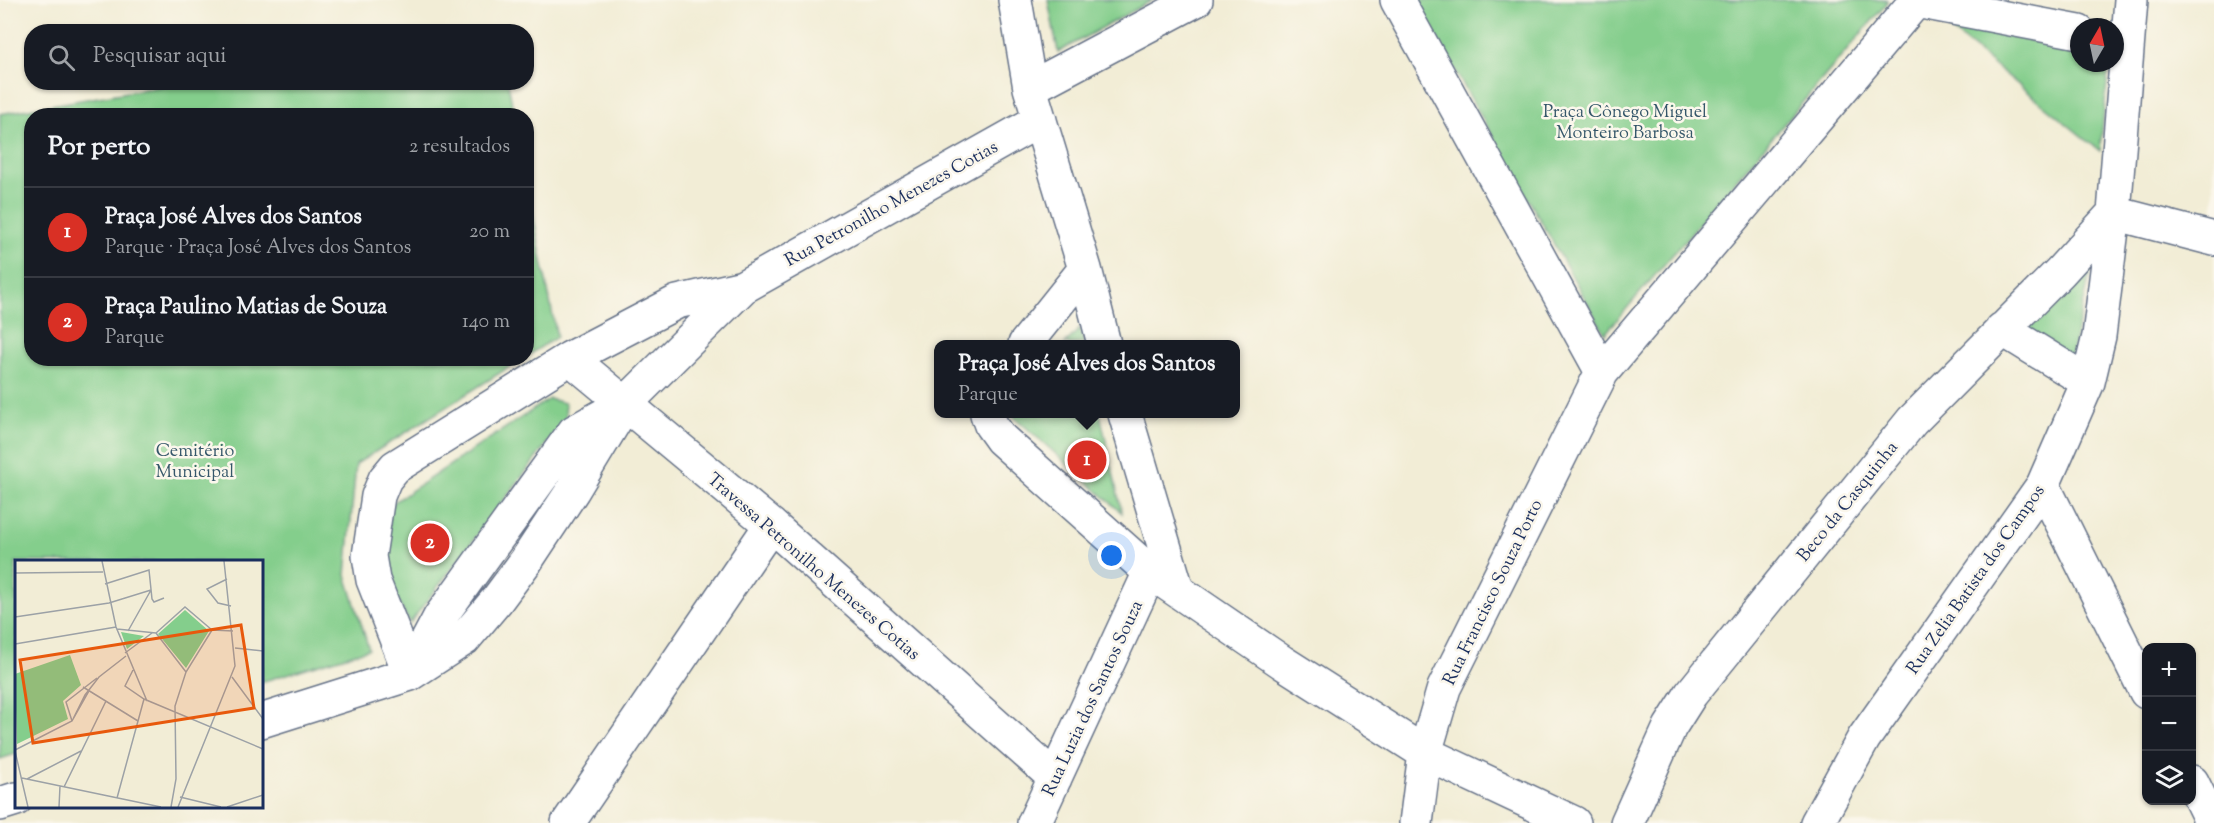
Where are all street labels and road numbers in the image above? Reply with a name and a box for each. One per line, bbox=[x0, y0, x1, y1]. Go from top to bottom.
street label: Rua Petronilho Menezes Cotias bbox=[781, 135, 1003, 274]
street label: Beco da Casquinha bbox=[1792, 436, 1905, 568]
street label: Travessa Petronilho Menezes Cotias bbox=[700, 468, 925, 667]
street label: Rua Zelia Batista dos Campos bbox=[1901, 480, 2052, 680]
street label: Rua Francisco Souza Porto bbox=[1437, 495, 1550, 690]
street label: Rua Luzia dos Santos Souza bbox=[1037, 597, 1151, 801]

